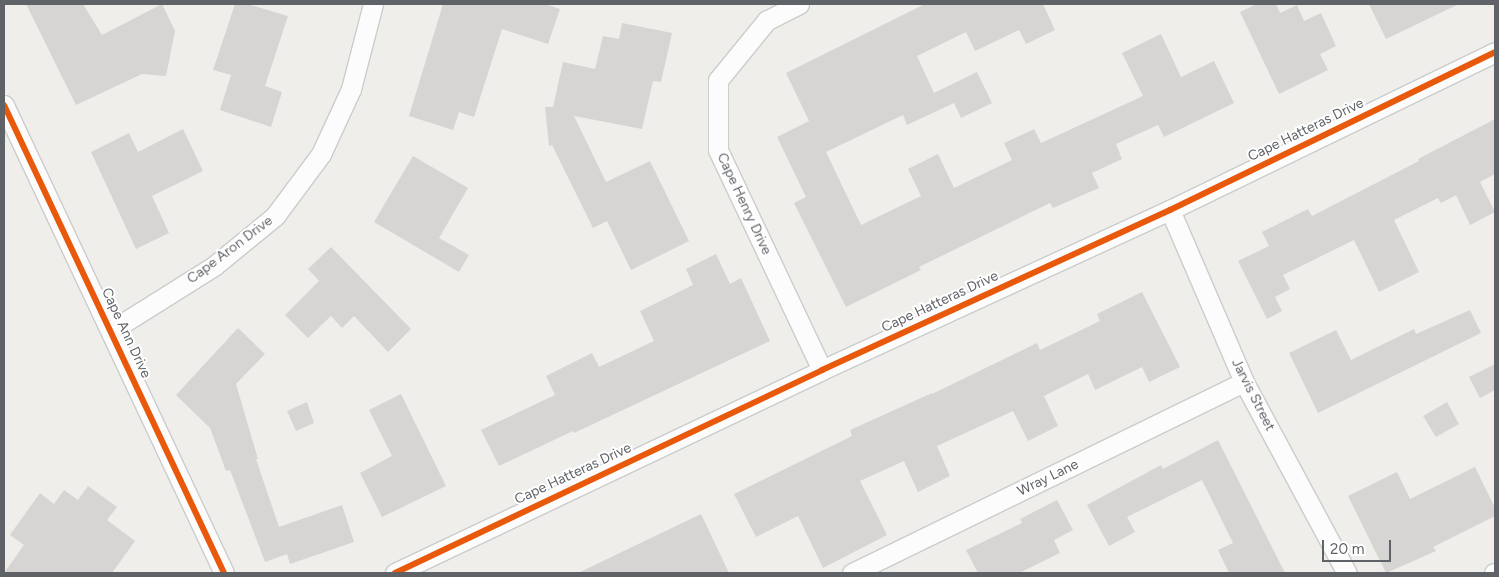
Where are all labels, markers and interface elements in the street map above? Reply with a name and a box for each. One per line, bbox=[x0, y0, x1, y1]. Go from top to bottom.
street label: Cape Hatteras Drive bbox=[1245, 95, 1367, 165]
street label: Cape Henry Drive bbox=[713, 150, 775, 258]
street label: Cape Aron Drive bbox=[184, 212, 276, 288]
street label: Cape Hatteras Drive bbox=[879, 268, 1001, 336]
street label: Cape Ann Drive bbox=[98, 285, 154, 381]
street label: Jarvis Street bbox=[1228, 356, 1278, 434]
street label: Cape Hatteras Drive bbox=[512, 440, 634, 508]
street label: Wray Lane bbox=[1015, 456, 1081, 500]
scale bar bbox=[1324, 530, 1393, 562]
text: 20 m bbox=[1330, 540, 1364, 558]

